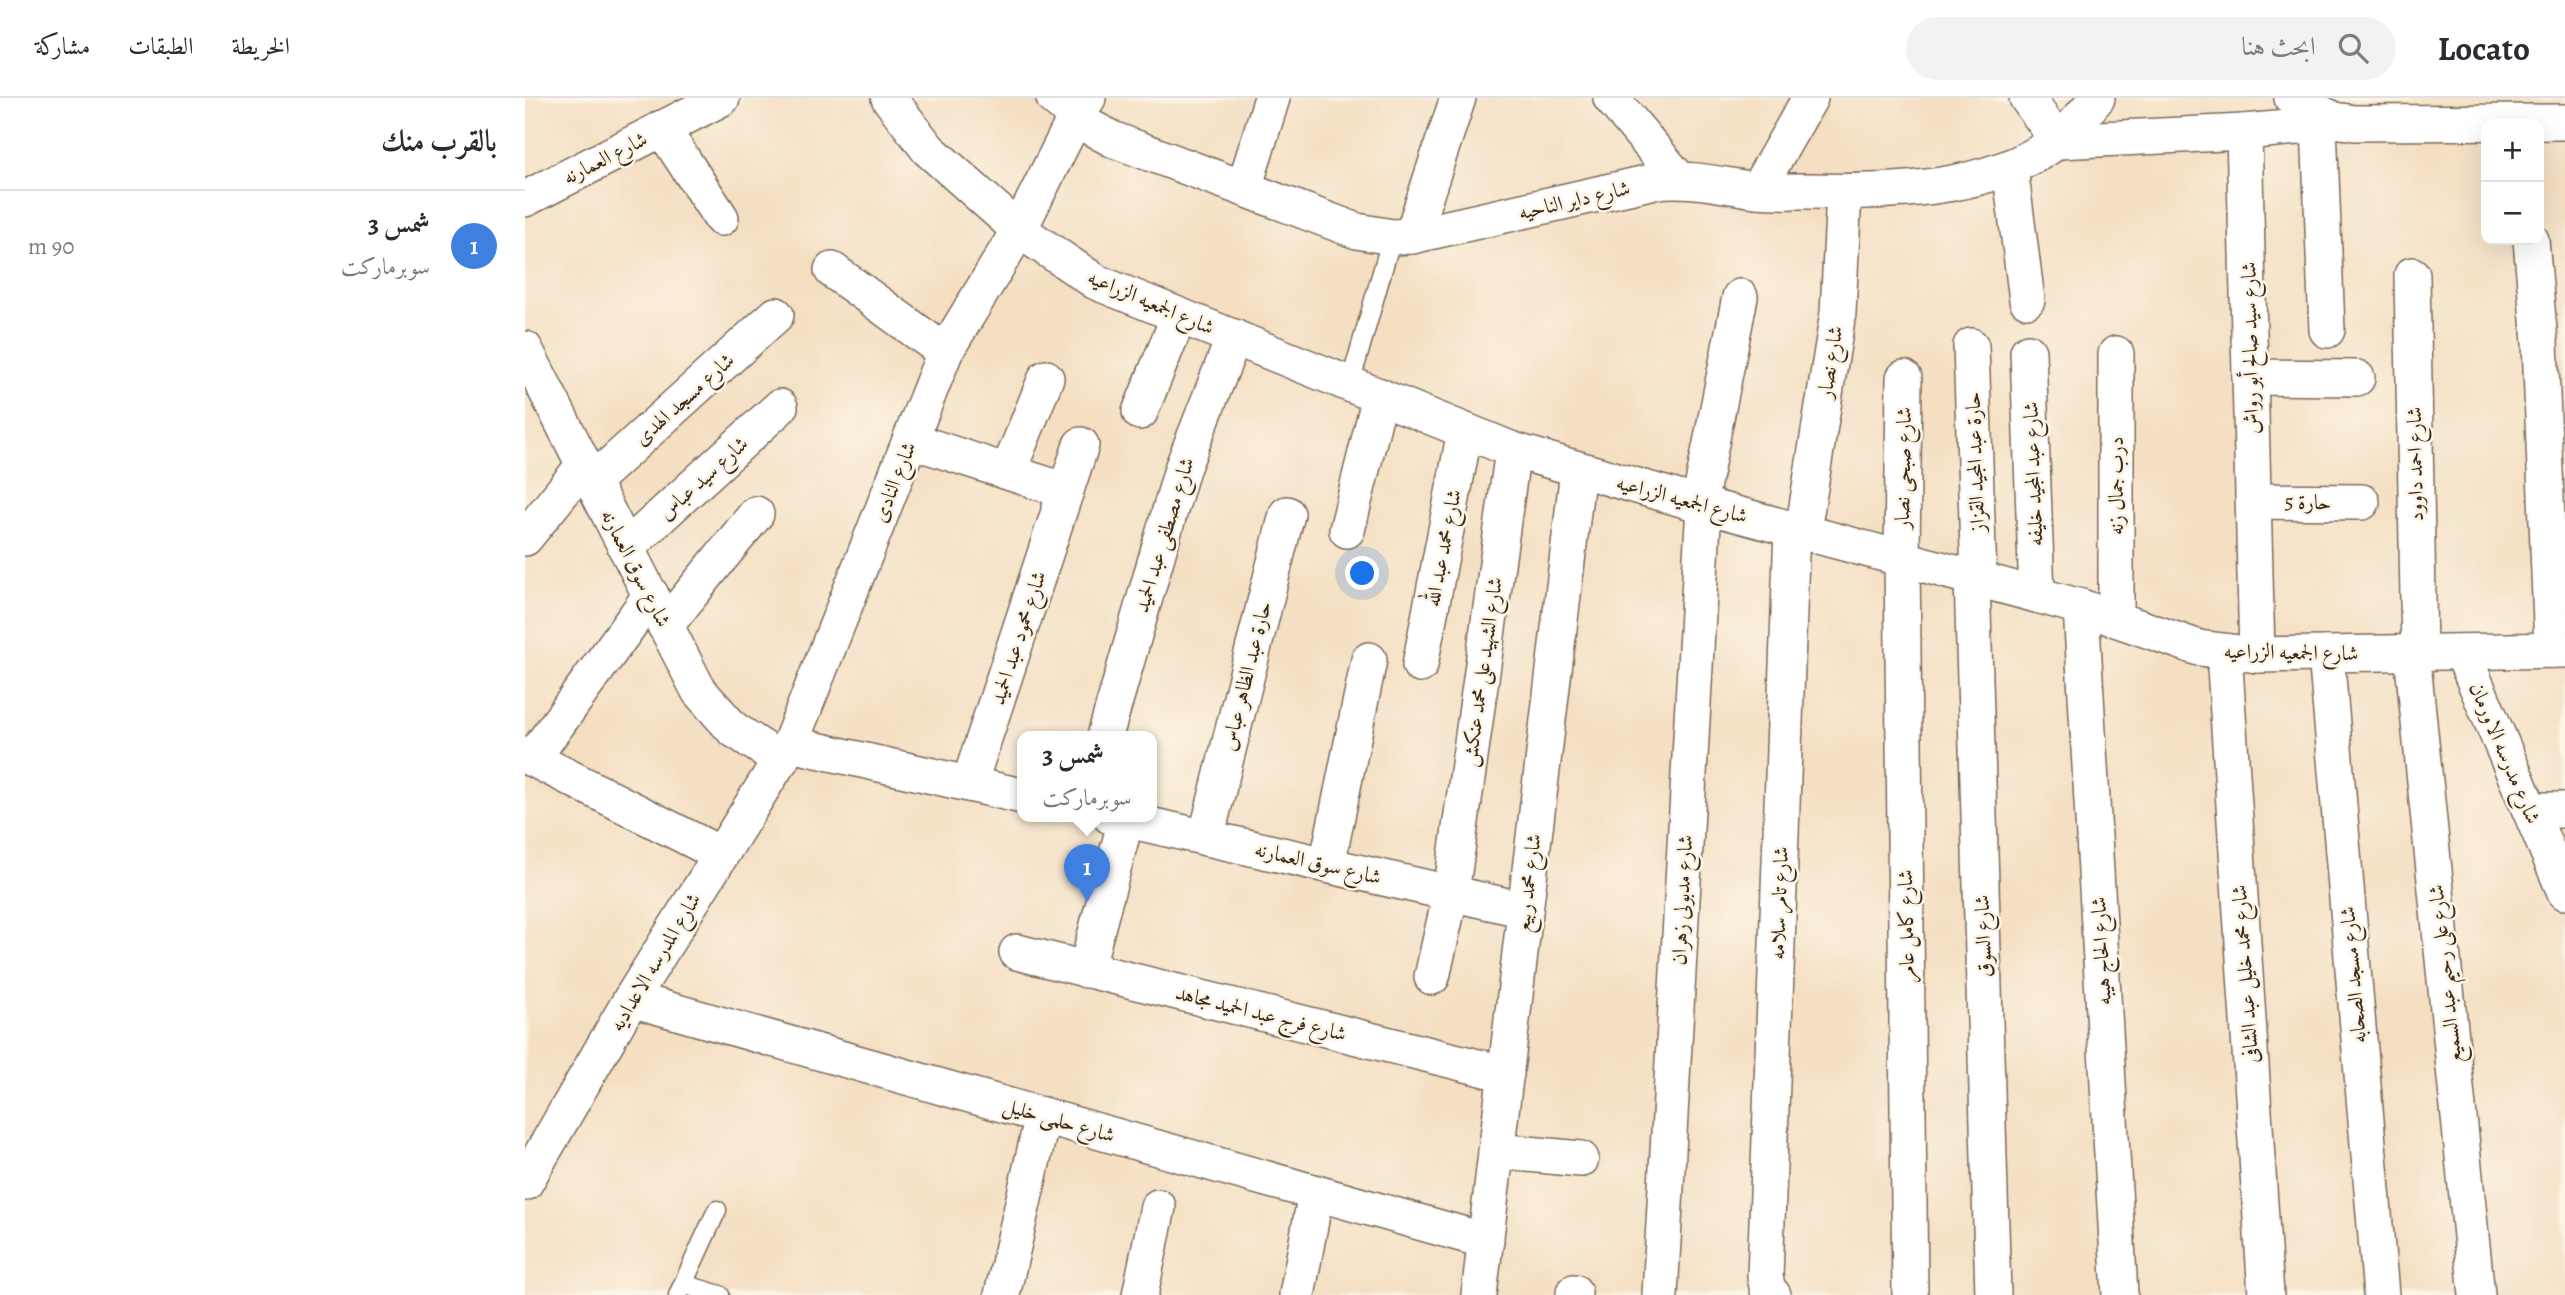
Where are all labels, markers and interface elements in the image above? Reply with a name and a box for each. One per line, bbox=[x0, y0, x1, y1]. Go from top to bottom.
search box bbox=[1906, 17, 2396, 80]
text: Locato bbox=[2438, 26, 2530, 71]
text: ابحث هنا bbox=[2241, 29, 2316, 64]
icon: search bbox=[2334, 29, 2372, 67]
text: مشاركة bbox=[35, 30, 90, 62]
text: الطبقات bbox=[128, 30, 194, 62]
text: الخريطة bbox=[232, 30, 290, 62]
map controls bbox=[2481, 119, 2544, 245]
button: + bbox=[2481, 119, 2544, 182]
text: بالقرب منك bbox=[381, 121, 497, 161]
street label: شارع العمارنه bbox=[558, 125, 654, 195]
street label: شارع داير الناحيه bbox=[1515, 174, 1633, 230]
button: − bbox=[2481, 182, 2544, 245]
text: شمس 3 bbox=[368, 206, 430, 241]
text: 90 m bbox=[28, 231, 74, 262]
text: 1 bbox=[470, 231, 478, 262]
text: سوبرماركت bbox=[341, 251, 430, 282]
street label: شارع سيد صالح أبو رواش bbox=[2233, 261, 2270, 434]
street label: شارع الجمعيه الزراعيه bbox=[1082, 263, 1219, 345]
street label: شارع نصار bbox=[1810, 324, 1853, 403]
street label: شارع مسجد الهدى bbox=[628, 346, 743, 455]
street label: حارة عبد المجيد القزاز bbox=[1959, 391, 1992, 535]
street label: شارع عبد المجيد خليفه bbox=[2016, 401, 2054, 547]
street label: شارع احمد داوود bbox=[2400, 406, 2434, 522]
street label: شارع صبحى نصار bbox=[1888, 407, 1922, 531]
street label: شارع سيد عباس bbox=[652, 430, 757, 529]
street label: درب جمال زنه bbox=[2102, 437, 2130, 535]
street label: شارع النادى bbox=[865, 438, 926, 528]
street label: شارع مصطفى عبد الحميد bbox=[1127, 454, 1205, 617]
street label: شارع الجمعيه الزراعيه bbox=[1612, 468, 1751, 534]
street label: شارع محمد عبد الله bbox=[1415, 486, 1472, 610]
street label: حارة 5 bbox=[2284, 488, 2332, 516]
street label: شارع سوق العمارنه bbox=[591, 504, 678, 634]
your location bbox=[1345, 556, 1379, 590]
street label: شارع محمود عبد الحميد bbox=[983, 567, 1057, 710]
street label: شارع الشهيد على محمد عنكش bbox=[1455, 575, 1513, 769]
street label: حارة عبد الظاهر عباس bbox=[1214, 598, 1278, 754]
street label: شارع الجمعيه الزراعيه bbox=[2223, 637, 2359, 671]
street label: شارع مدرسه الاورمان bbox=[2459, 678, 2547, 829]
popup bbox=[1017, 731, 1157, 822]
text: شمس 3 bbox=[1042, 737, 1104, 772]
text: سوبرماركت bbox=[1042, 782, 1132, 813]
street label: شارع محمد ربيع bbox=[1508, 832, 1553, 935]
street label: شارع مدبولى زهران bbox=[1665, 834, 1703, 966]
street label: شارع سوق العمارنه bbox=[1251, 835, 1384, 895]
pin: 1 bbox=[1064, 844, 1110, 902]
street label: شارع تامر سلامه bbox=[1763, 846, 1799, 960]
street label: شارع كامل عامر bbox=[1891, 869, 1925, 983]
street label: شارع على رحيم عبد السميع bbox=[2422, 883, 2475, 1065]
street label: شارع محمد خليل عبد الشافى bbox=[2225, 884, 2269, 1064]
street label: شارع المدرسه الاعداديه bbox=[603, 887, 711, 1039]
street label: شارع السوق bbox=[1968, 894, 2002, 978]
street label: شارع الحاج هيبه bbox=[2084, 896, 2123, 1006]
street label: شارع مسجد الصحابه bbox=[2333, 905, 2377, 1045]
street label: شارع فرج عبد الحميد مجاهد bbox=[1171, 978, 1350, 1053]
street label: شارع حلمى خليل bbox=[999, 1091, 1118, 1153]

